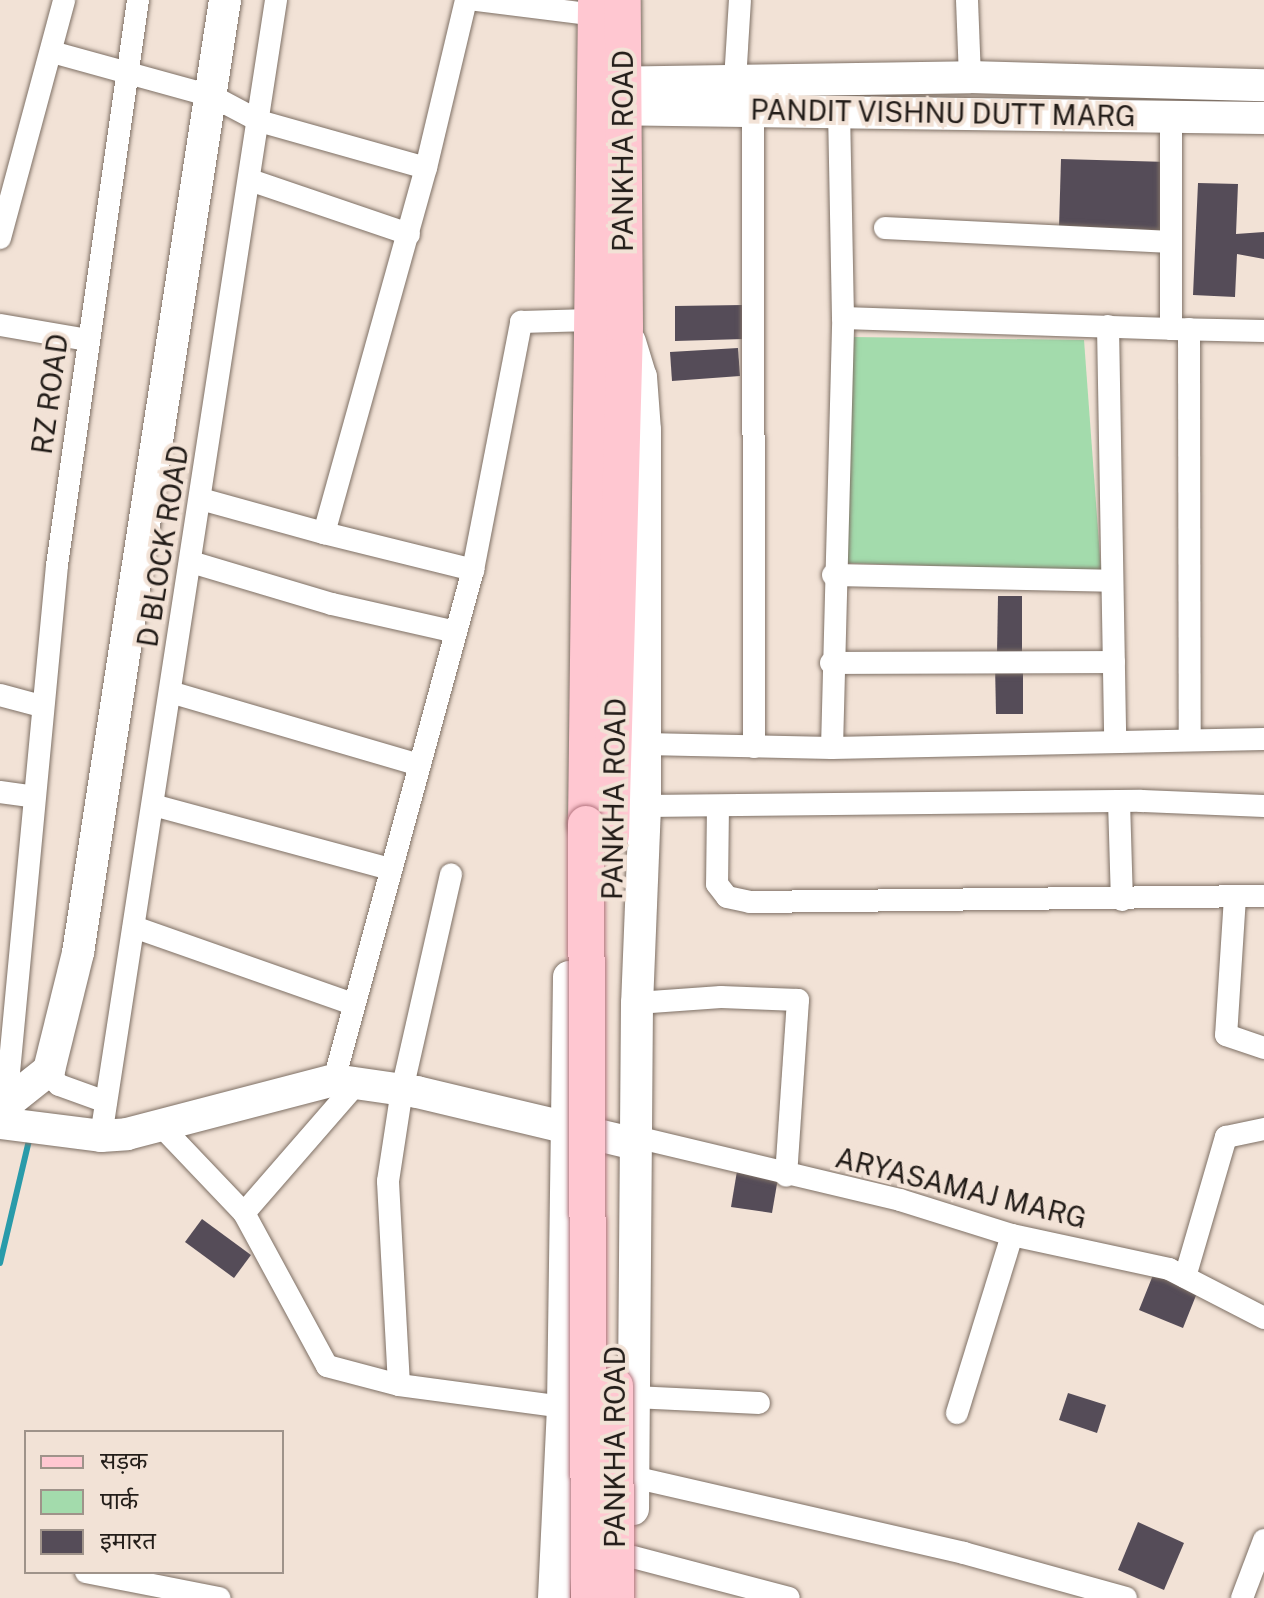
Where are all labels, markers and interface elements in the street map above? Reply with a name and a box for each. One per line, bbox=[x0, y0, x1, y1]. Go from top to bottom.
street label: PANKHA ROAD bbox=[606, 50, 640, 252]
street label: PANDIT VISHNU DUTT MARG bbox=[750, 93, 1136, 133]
street label: RZ ROAD bbox=[25, 332, 75, 456]
street label: D BLOCK ROAD bbox=[130, 443, 196, 649]
street label: PANKHA ROAD bbox=[595, 698, 633, 900]
street label: ARYASAMAJ MARG bbox=[832, 1141, 1090, 1235]
street label: PANKHA ROAD bbox=[598, 1346, 632, 1548]
legend bbox=[24, 1430, 284, 1574]
text: सड़क bbox=[100, 1446, 148, 1474]
text: पार्क bbox=[100, 1486, 138, 1514]
text: इमारत bbox=[100, 1526, 156, 1554]

